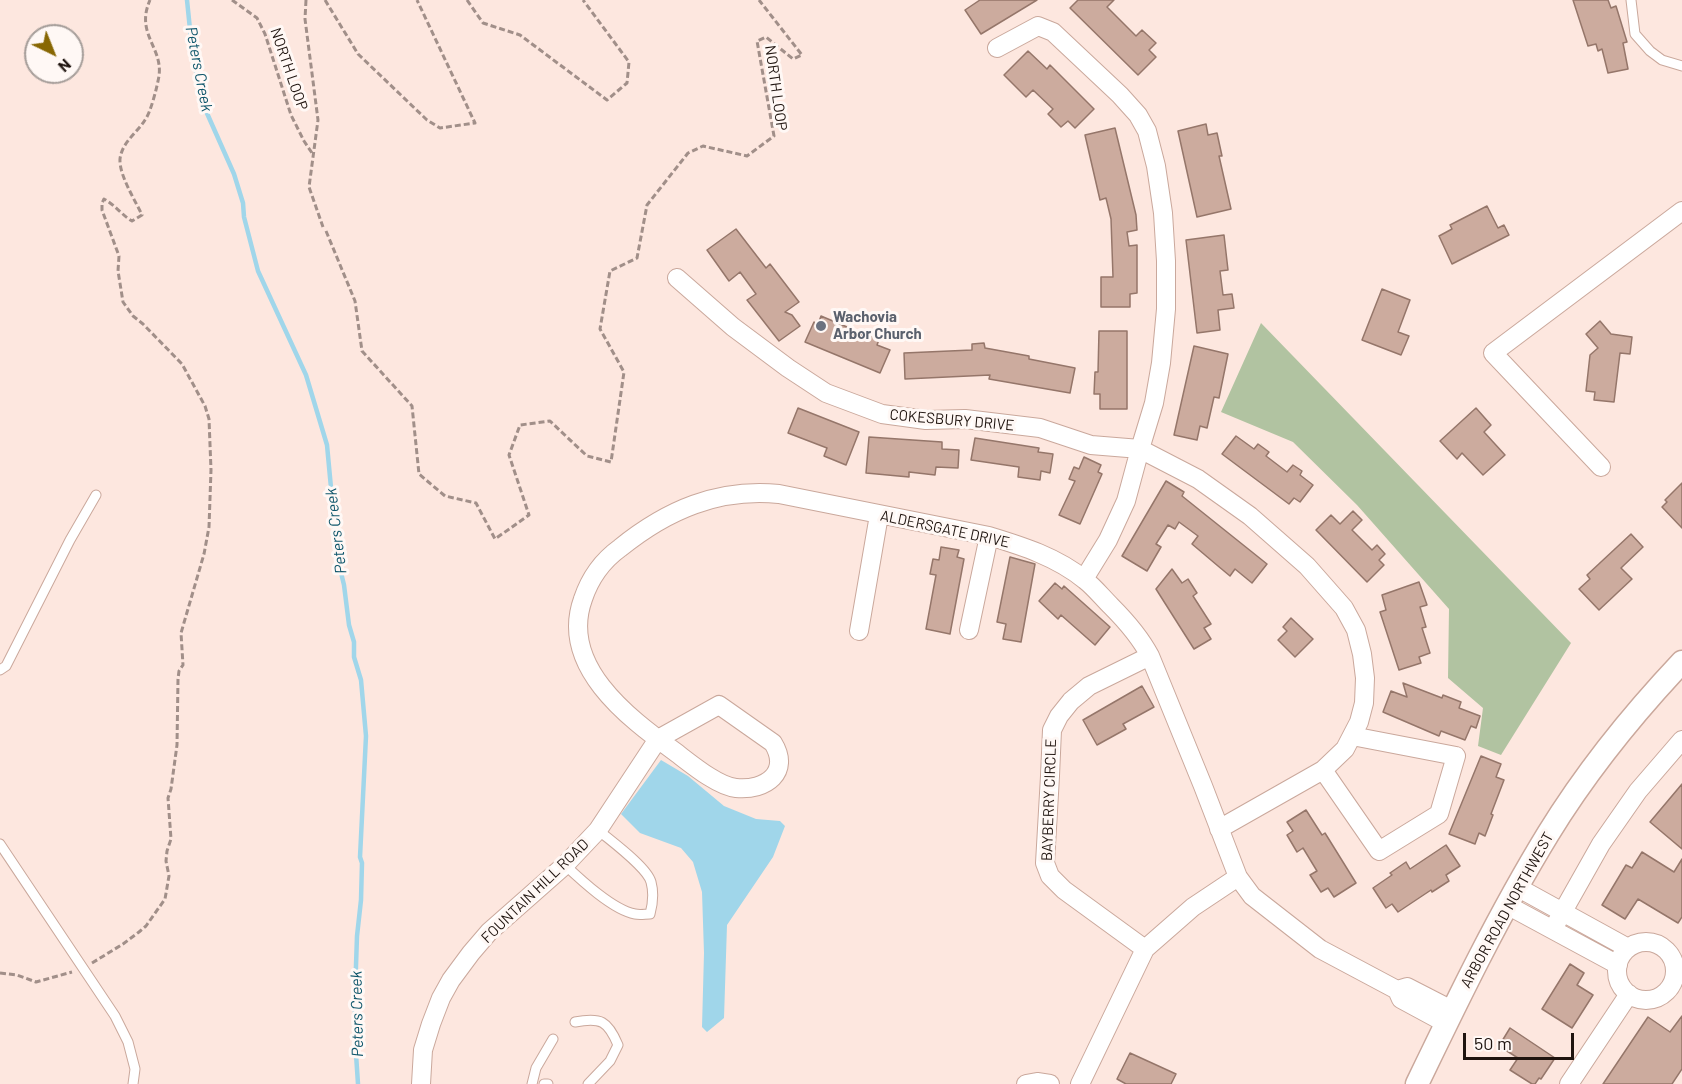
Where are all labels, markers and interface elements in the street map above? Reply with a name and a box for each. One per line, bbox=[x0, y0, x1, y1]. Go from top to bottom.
north arrow bbox=[24, 24, 84, 84]
water label: Peters Creek bbox=[181, 25, 217, 113]
street label: NORTH LOOP bbox=[266, 25, 312, 113]
street label: NORTH LOOP bbox=[761, 44, 791, 132]
text: N bbox=[55, 55, 76, 77]
place label: Wachovia Arbor Church bbox=[833, 308, 922, 343]
marker: Wachovia Arbor Church bbox=[814, 319, 828, 333]
street label: COKESBURY DRIVE bbox=[889, 406, 1015, 434]
water label: Peters Creek bbox=[321, 487, 351, 575]
street label: ALDERSGATE DRIVE bbox=[879, 506, 1011, 552]
street label: BAYBERRY CIRCLE bbox=[1038, 739, 1060, 861]
street label: ARBOR ROAD NORTHWEST bbox=[1457, 829, 1557, 991]
street label: FOUNTAIN HILL ROAD bbox=[478, 835, 592, 947]
water label: Peters Creek bbox=[347, 971, 367, 1057]
scale bar bbox=[1466, 1021, 1577, 1059]
text: 50 m bbox=[1474, 1032, 1512, 1054]

